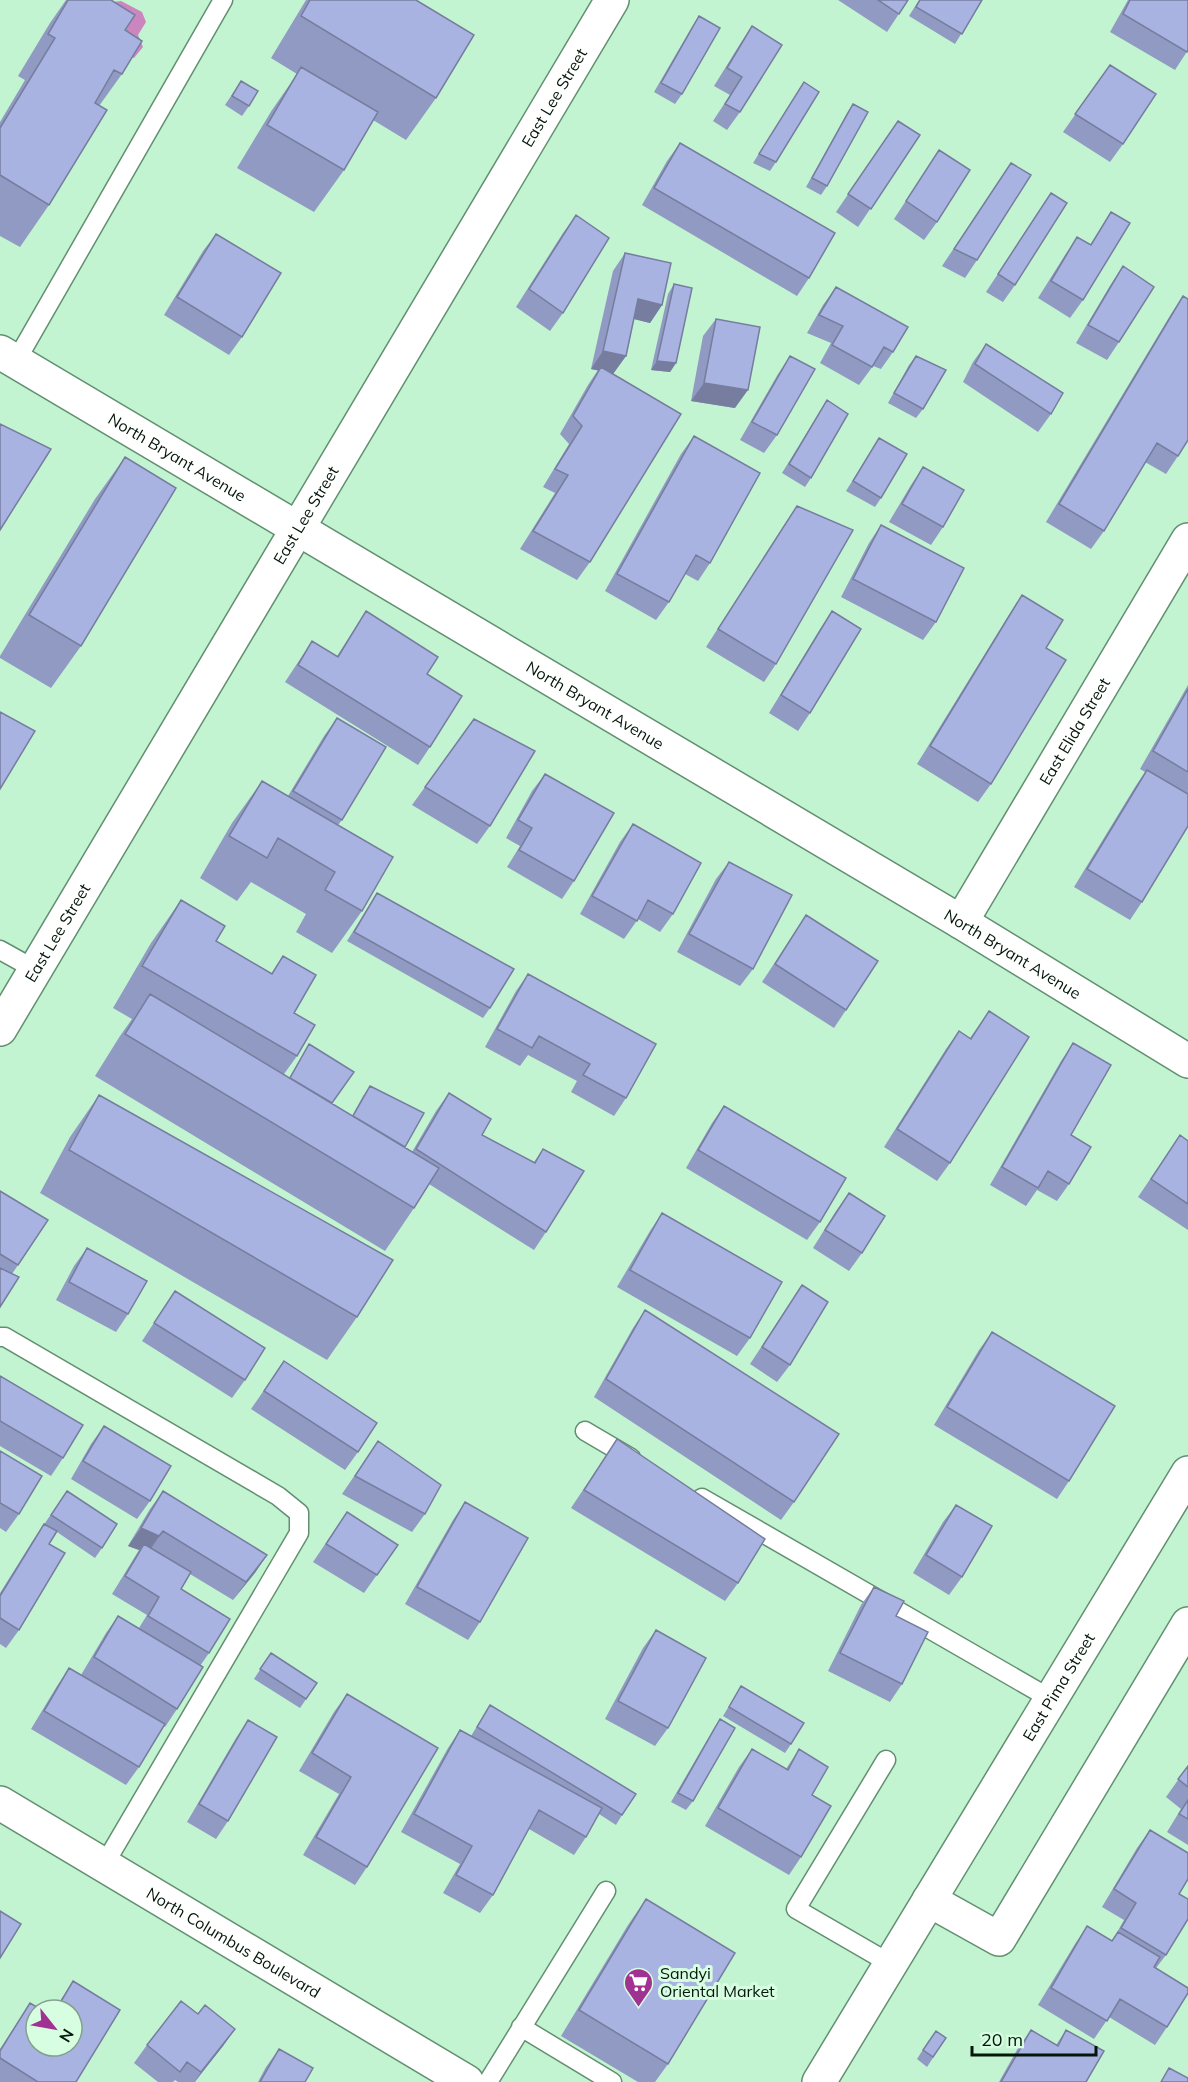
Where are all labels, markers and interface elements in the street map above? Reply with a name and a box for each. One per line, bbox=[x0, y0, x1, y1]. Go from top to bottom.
street label: East Lee Street bbox=[517, 44, 591, 150]
street label: North Bryant Avenue bbox=[105, 409, 250, 506]
street label: East Lee Street bbox=[269, 462, 343, 568]
street label: North Bryant Avenue bbox=[523, 656, 668, 754]
street label: East Elida Street bbox=[1035, 674, 1114, 788]
street label: East Lee Street bbox=[20, 880, 94, 986]
street label: North Bryant Avenue bbox=[941, 904, 1085, 1003]
street label: East Pima Street bbox=[1018, 1629, 1099, 1745]
street label: North Columbus Boulevard bbox=[143, 1883, 324, 2002]
place label: Sandyi Oriental Market bbox=[660, 1963, 775, 2001]
supermarket icon: Sandyi Oriental Market bbox=[623, 1966, 655, 2008]
north arrow bbox=[24, 1998, 84, 2058]
scale bar bbox=[972, 2019, 1096, 2057]
text: N bbox=[55, 2025, 79, 2046]
text: 20 m bbox=[981, 2028, 1023, 2051]

